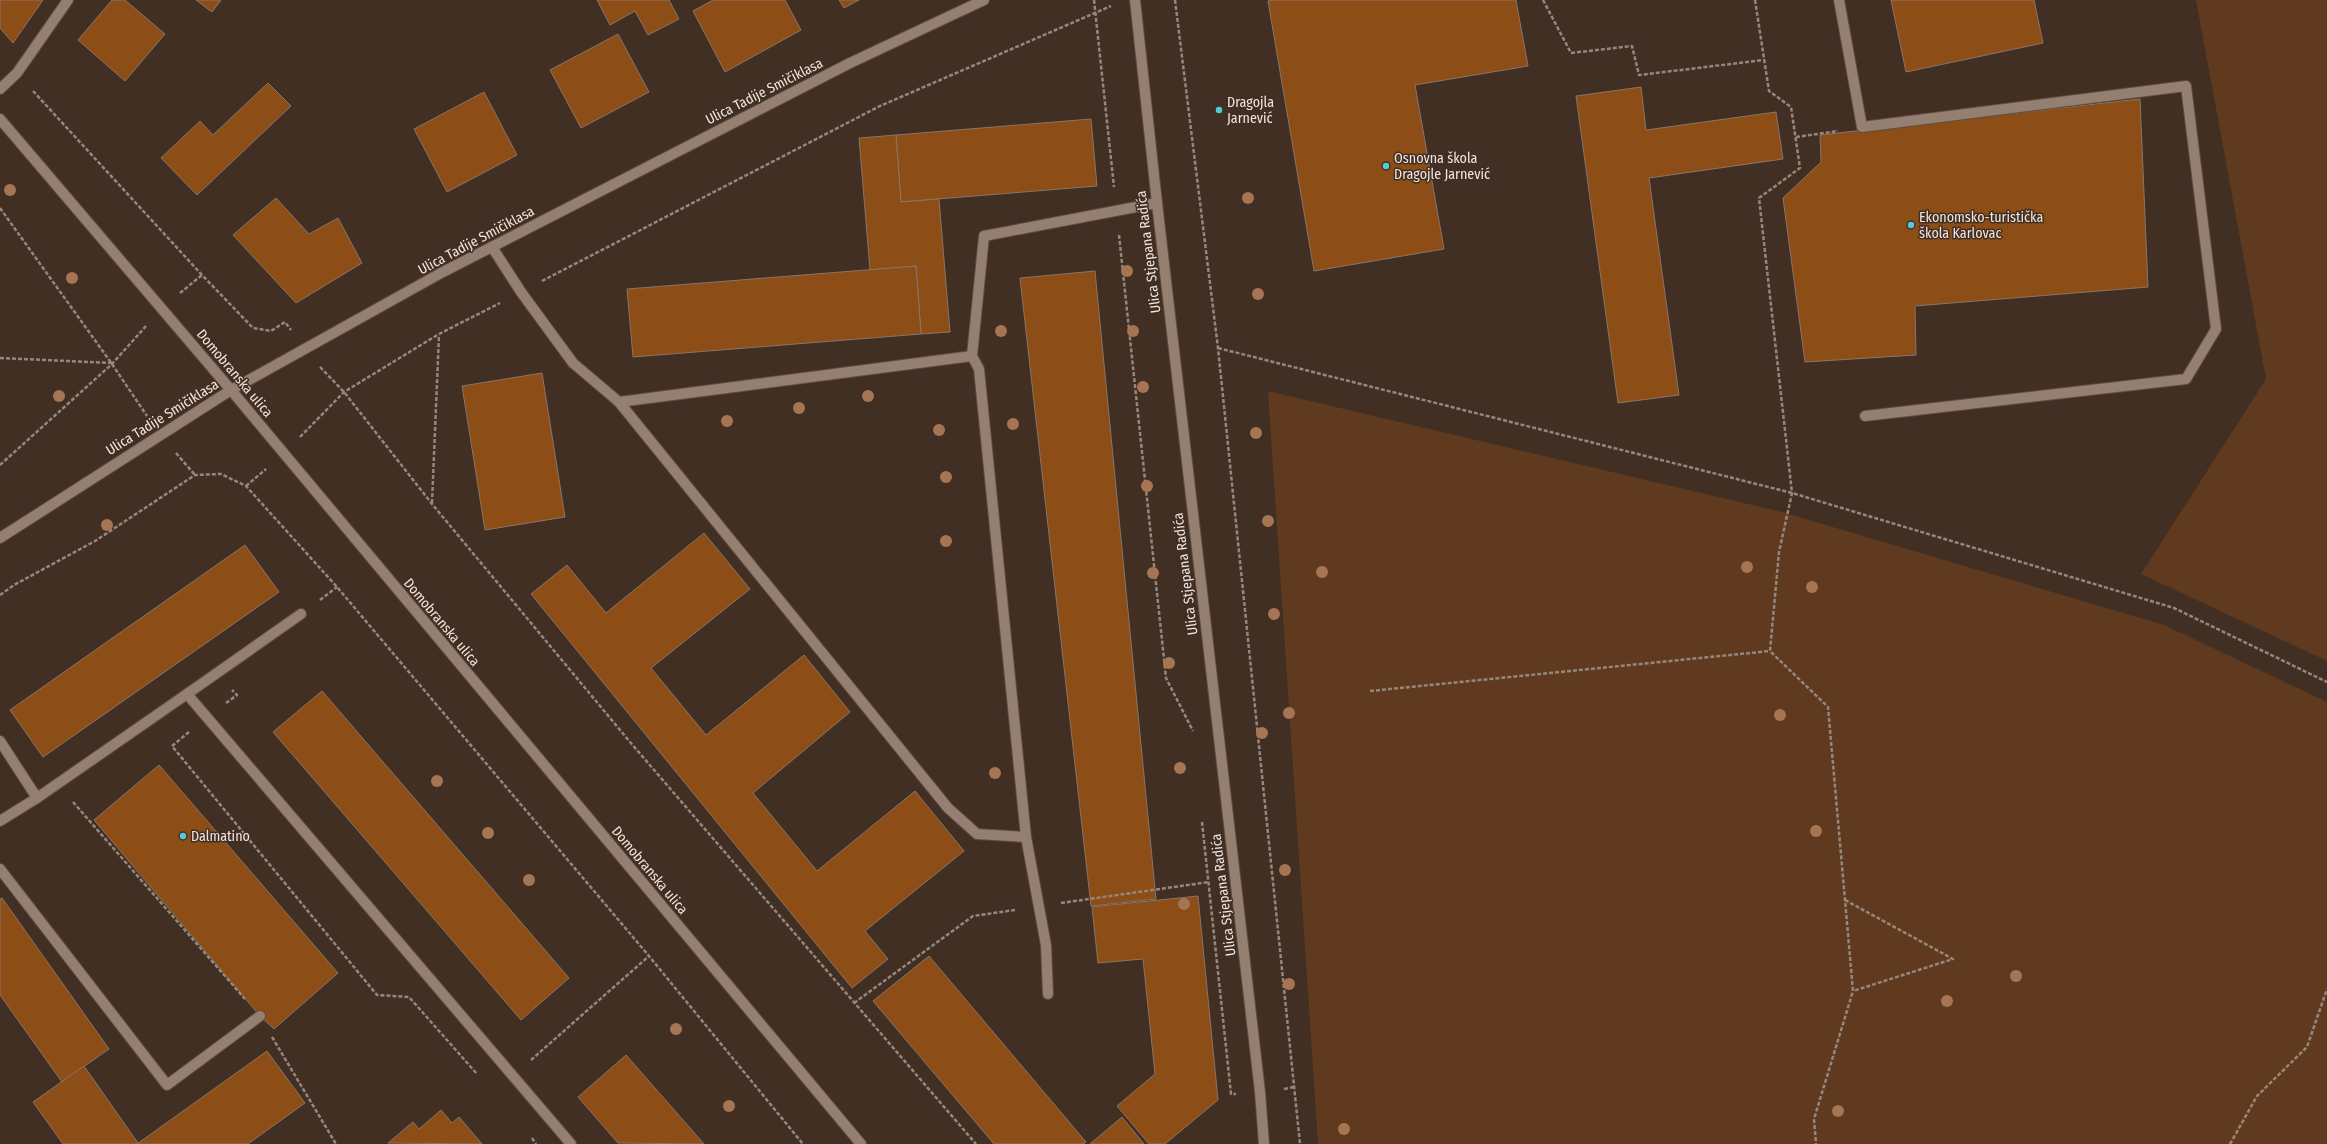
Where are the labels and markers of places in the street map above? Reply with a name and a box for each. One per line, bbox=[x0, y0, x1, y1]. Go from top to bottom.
place label: Dragojla Jarnević bbox=[1227, 94, 1274, 127]
marker: Dragojla Jarnević bbox=[1214, 105, 1224, 115]
place label: Osnovna škola Dragojle Jarnević bbox=[1394, 150, 1490, 183]
marker: Osnovna škola Dragojle Jarnević bbox=[1381, 161, 1391, 171]
place label: Ekonomsko-turistička škola Karlovac bbox=[1919, 209, 2043, 242]
marker: Ekonomsko-turistička škola Karlovac bbox=[1906, 220, 1916, 230]
place label: Dalmatino bbox=[191, 828, 250, 845]
marker: Dalmatino bbox=[178, 831, 188, 841]

